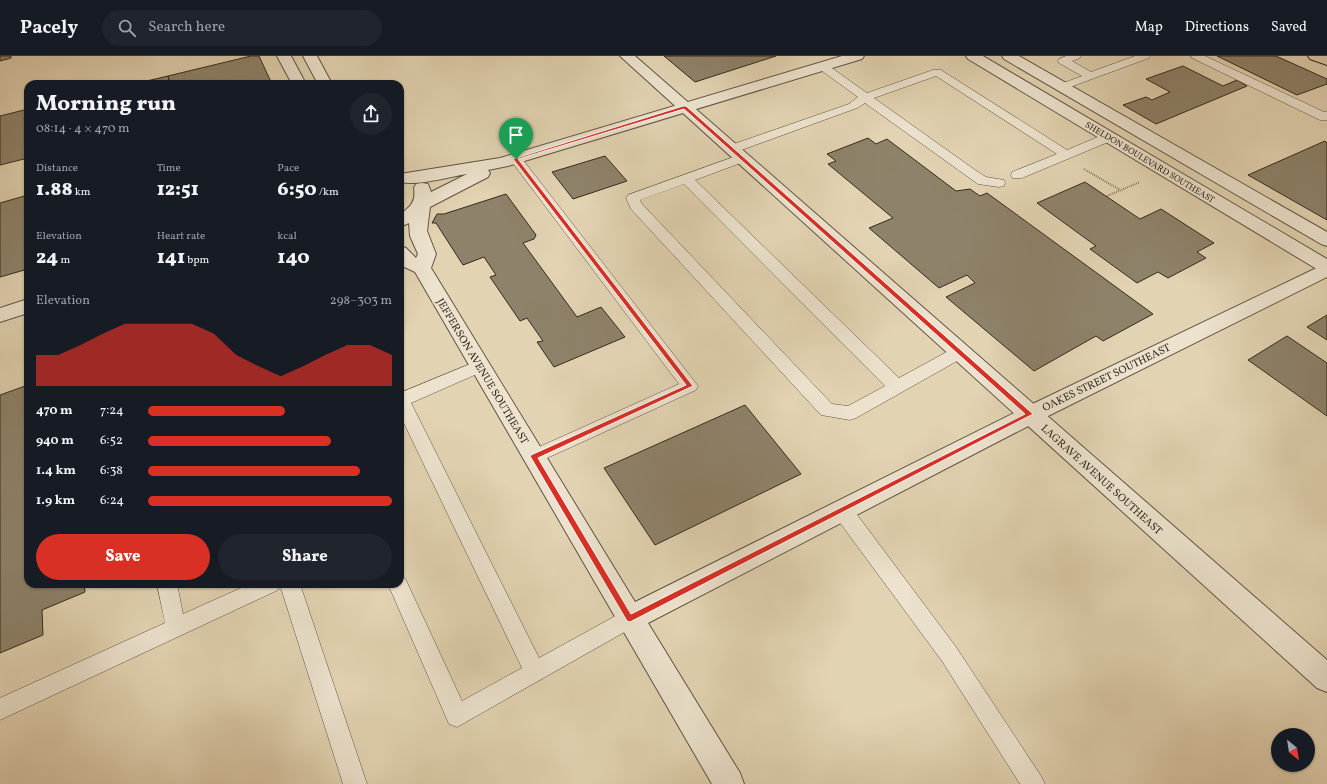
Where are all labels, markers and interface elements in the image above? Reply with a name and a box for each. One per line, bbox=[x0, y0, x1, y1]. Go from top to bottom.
search box bbox=[102, 10, 382, 46]
text: Pacely bbox=[20, 15, 78, 41]
icon: search bbox=[116, 17, 138, 39]
text: Search here bbox=[148, 17, 225, 38]
text: Map bbox=[1135, 18, 1163, 37]
text: Directions bbox=[1185, 18, 1249, 37]
text: Saved bbox=[1271, 18, 1307, 37]
text: Morning run bbox=[36, 89, 176, 120]
button: share bbox=[350, 93, 392, 135]
pin bbox=[499, 118, 533, 159]
street label: SHELDON BOULEVARD SOUTHEAST bbox=[1082, 118, 1218, 207]
text: 08:14 · 4 × 470 m bbox=[36, 120, 130, 138]
icon: arrive bbox=[505, 124, 527, 146]
text: Distance bbox=[36, 161, 78, 176]
text: Time bbox=[157, 161, 181, 176]
text: Pace bbox=[277, 161, 299, 176]
text: 1.88 bbox=[36, 176, 73, 204]
text: 12:51 bbox=[157, 176, 199, 204]
text: 6:50 bbox=[277, 176, 317, 204]
text: km bbox=[73, 185, 91, 200]
text: /km bbox=[317, 185, 339, 200]
text: Elevation bbox=[36, 229, 82, 244]
text: Heart rate bbox=[157, 229, 205, 244]
text: kcal bbox=[277, 229, 297, 244]
text: 24 bbox=[36, 244, 58, 272]
text: 141 bbox=[157, 244, 185, 272]
text: 140 bbox=[277, 244, 310, 272]
text: m bbox=[58, 253, 70, 268]
text: bpm bbox=[185, 253, 209, 268]
text: Elevation bbox=[36, 292, 90, 310]
text: 298–303 m bbox=[330, 292, 392, 310]
street label: JEFFERSON AVENUE SOUTHEAST bbox=[432, 296, 532, 448]
street label: OAKES STREET SOUTHEAST bbox=[1040, 341, 1174, 416]
text: 470 m bbox=[36, 402, 73, 420]
text: 7:24 bbox=[100, 402, 124, 420]
street label: LAGRAVE AVENUE SOUTHEAST bbox=[1037, 421, 1165, 539]
text: 940 m bbox=[36, 432, 74, 450]
text: 6:52 bbox=[100, 432, 123, 450]
text: 1.4 km bbox=[36, 462, 76, 480]
text: 6:38 bbox=[100, 462, 123, 480]
text: 1.9 km bbox=[36, 492, 75, 510]
text: 6:24 bbox=[100, 492, 124, 510]
button: Save bbox=[36, 534, 210, 580]
button: Share bbox=[218, 534, 392, 580]
north arrow bbox=[1271, 728, 1315, 772]
map controls bbox=[1271, 728, 1315, 772]

